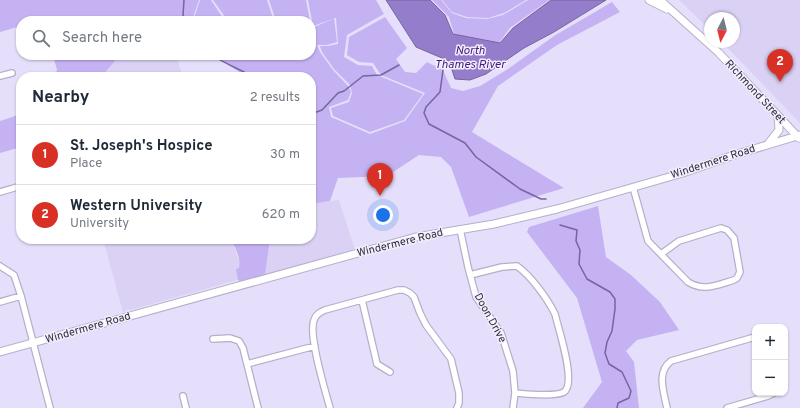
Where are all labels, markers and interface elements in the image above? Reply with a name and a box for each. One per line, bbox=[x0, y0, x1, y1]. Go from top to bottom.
north arrow bbox=[704, 12, 740, 48]
search box bbox=[16, 16, 316, 60]
icon: search bbox=[30, 27, 52, 49]
text: Search here bbox=[62, 29, 142, 48]
water label: North Thames River bbox=[435, 43, 507, 73]
pin: 2 bbox=[767, 49, 793, 82]
street label: Richmond Street bbox=[722, 57, 788, 127]
text: Nearby bbox=[32, 87, 89, 109]
text: 2 results bbox=[250, 90, 300, 106]
text: St. Joseph's Hospice bbox=[70, 137, 213, 156]
street label: Windermere Road bbox=[669, 142, 757, 182]
text: 1 bbox=[42, 147, 48, 163]
text: 30 m bbox=[270, 147, 300, 163]
text: Place bbox=[70, 156, 102, 172]
pin: 1 bbox=[367, 163, 393, 196]
text: Western University bbox=[70, 197, 203, 216]
your location bbox=[373, 205, 393, 225]
text: 2 bbox=[41, 207, 49, 223]
text: 620 m bbox=[262, 207, 300, 223]
text: University bbox=[70, 216, 129, 232]
street label: Windermere Road bbox=[355, 226, 445, 260]
street label: Doon Drive bbox=[471, 291, 509, 345]
street label: Windermere Road bbox=[44, 309, 132, 347]
map controls bbox=[752, 324, 788, 396]
button: + bbox=[752, 324, 788, 360]
button: − bbox=[752, 360, 788, 396]

